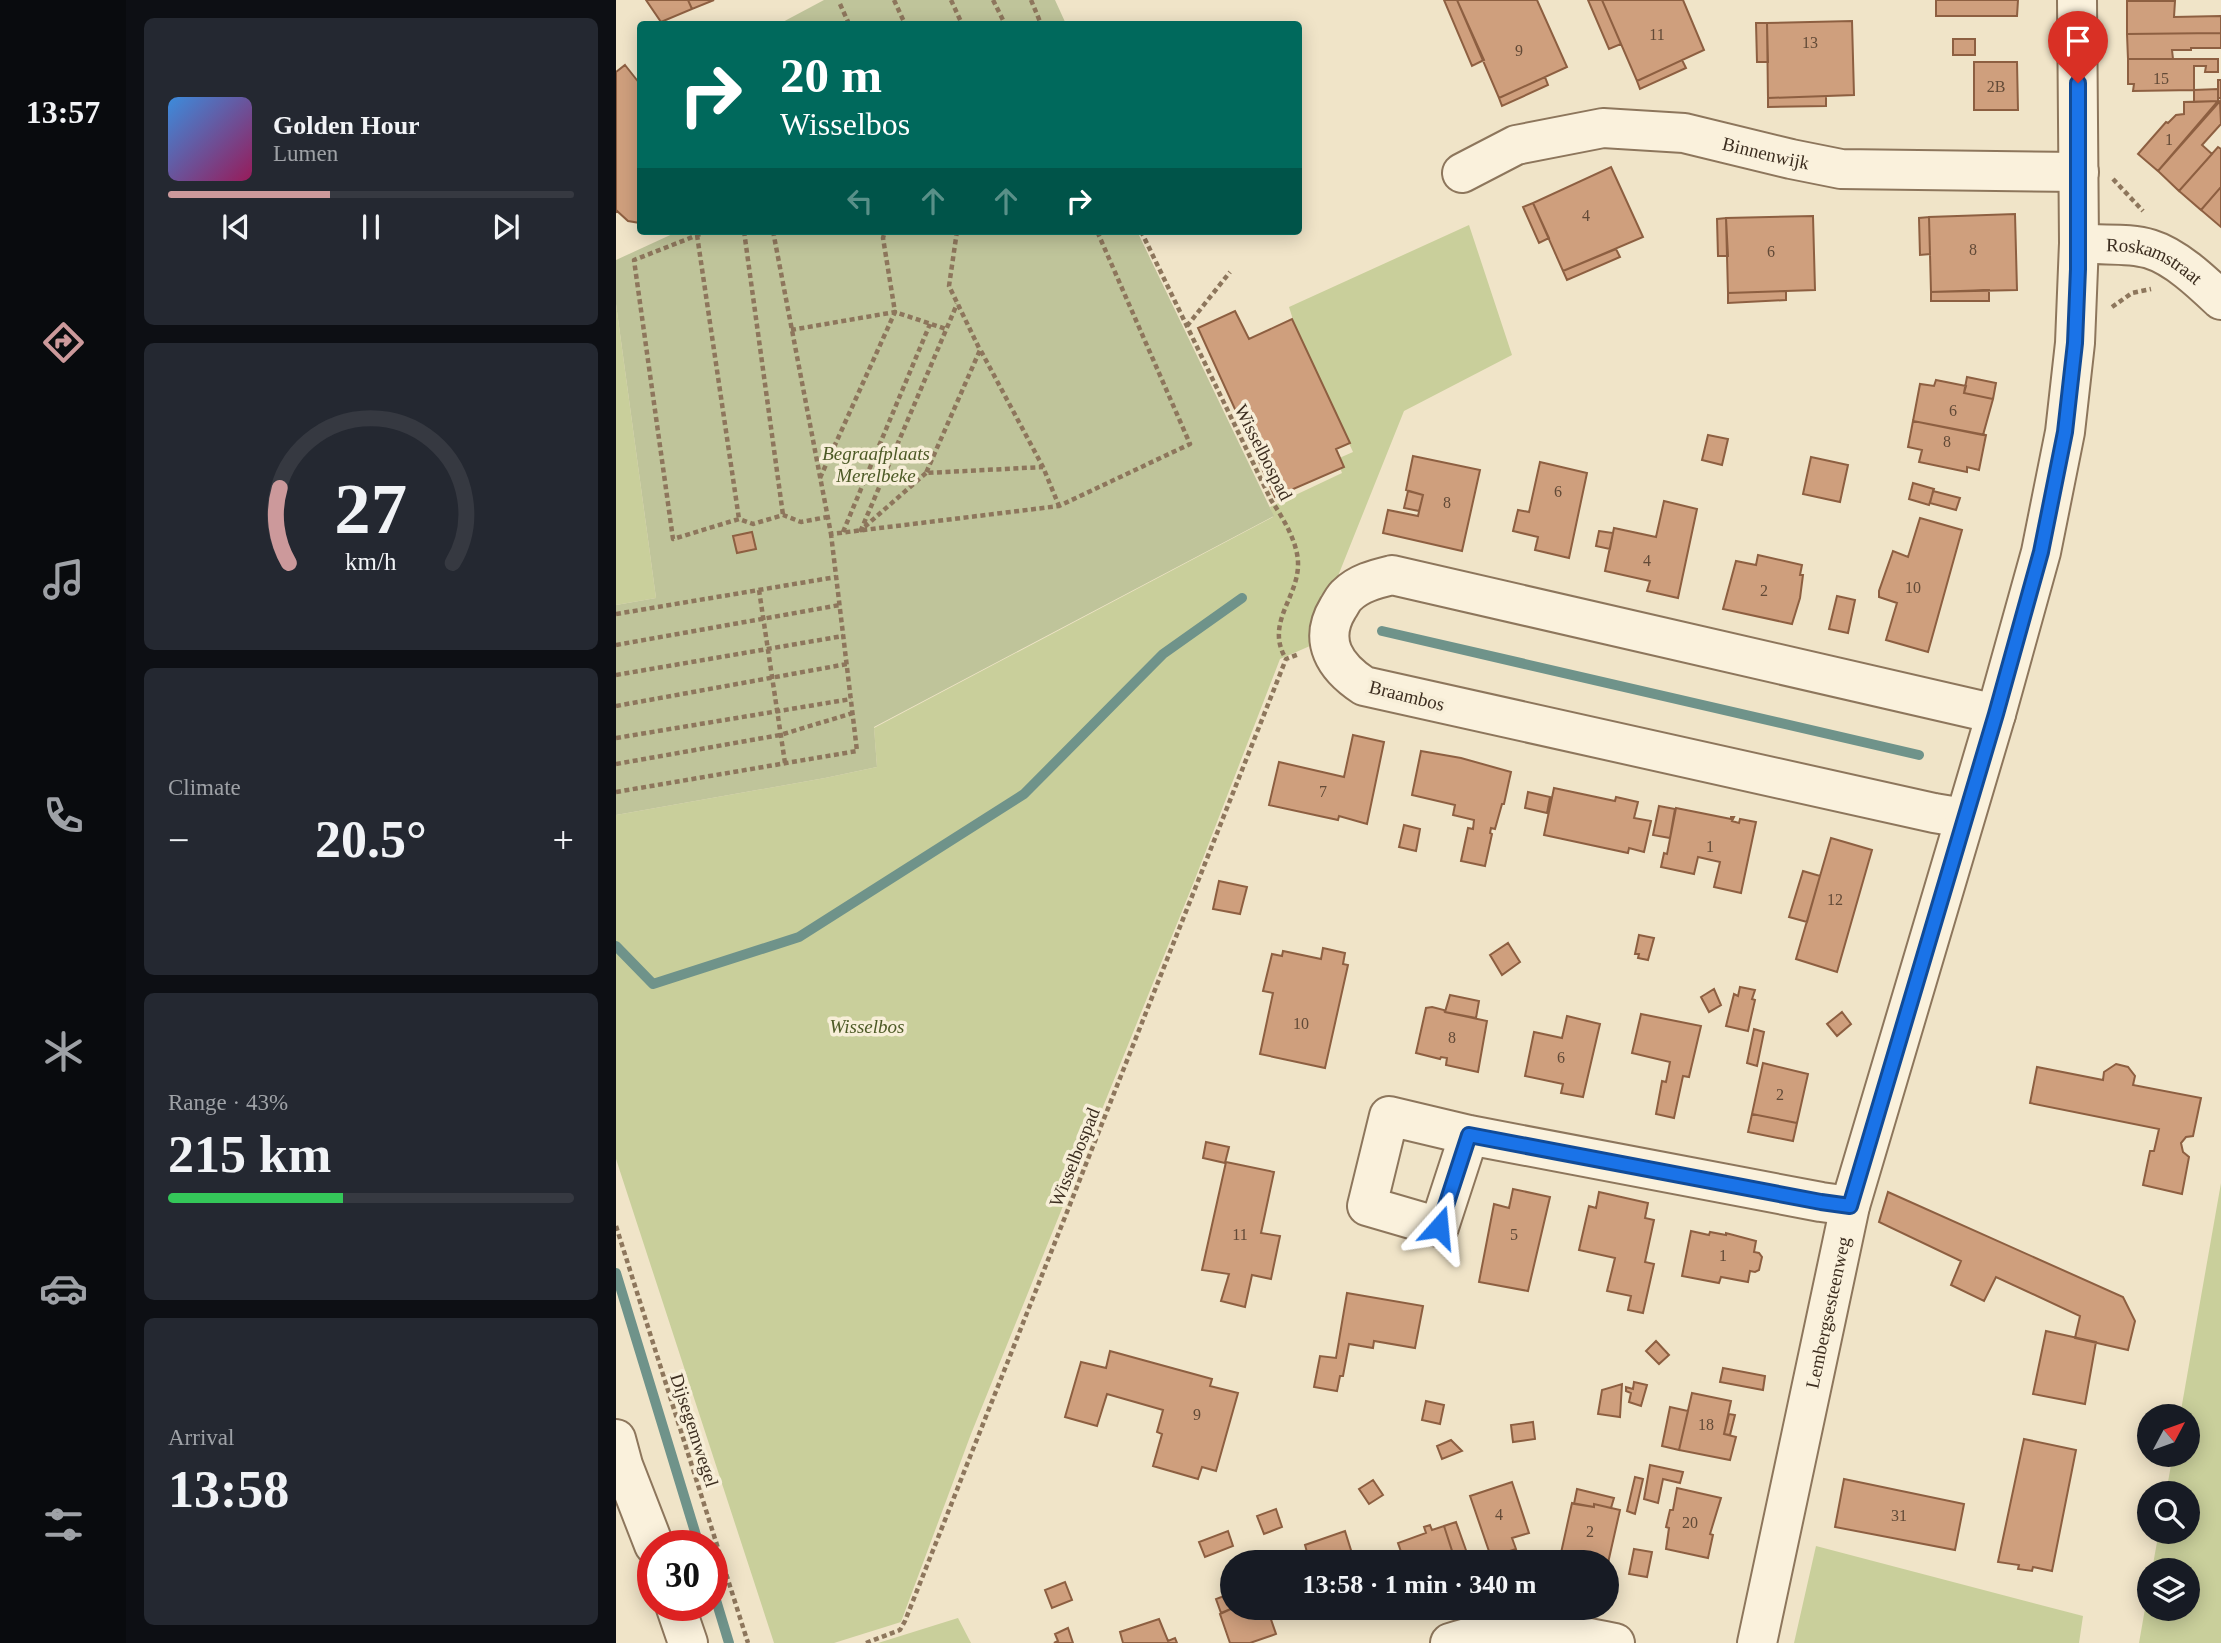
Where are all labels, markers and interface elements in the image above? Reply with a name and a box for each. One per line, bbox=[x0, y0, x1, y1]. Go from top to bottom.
pin bbox=[2048, 11, 2108, 83]
icon: arrive bbox=[2059, 22, 2097, 60]
house number: 11 bbox=[1649, 26, 1665, 43]
house number: 13 bbox=[1802, 34, 1818, 51]
house number: 9 bbox=[1515, 42, 1523, 59]
text: 20 m bbox=[780, 48, 882, 103]
icon: right bbox=[665, 49, 756, 140]
house number: 15 bbox=[2153, 70, 2169, 87]
house number: 2B bbox=[1987, 78, 2005, 95]
text: 13:57 bbox=[26, 94, 100, 130]
text: Wisselbos bbox=[780, 106, 910, 142]
text: Golden Hour bbox=[273, 111, 420, 140]
house number: 1 bbox=[2165, 131, 2173, 148]
street label: Binnenwijk bbox=[1720, 133, 1812, 174]
text: Lumen bbox=[273, 141, 338, 166]
icon: left bbox=[841, 182, 879, 220]
icon: ahead bbox=[914, 182, 952, 220]
icon: ahead bbox=[987, 182, 1025, 220]
icon: right bbox=[1060, 182, 1098, 220]
house number: 4 bbox=[1582, 207, 1590, 224]
icon: previous bbox=[217, 208, 255, 246]
icon: pause bbox=[352, 208, 390, 246]
icon: next bbox=[487, 208, 525, 246]
street label: Roskamstraat bbox=[2106, 234, 2207, 289]
house number: 8 bbox=[1969, 241, 1977, 258]
house number: 6 bbox=[1767, 243, 1775, 260]
icon: directions bbox=[39, 318, 88, 367]
street label: Wisselbospad bbox=[1230, 401, 1297, 504]
house number: 6 bbox=[1949, 402, 1957, 419]
house number: 8 bbox=[1943, 433, 1951, 450]
park label: Begraafplaats Merelbeke bbox=[822, 443, 930, 486]
text: 27 bbox=[335, 468, 407, 549]
house number: 6 bbox=[1554, 483, 1562, 500]
house number: 8 bbox=[1443, 494, 1451, 511]
text: km/h bbox=[345, 547, 397, 574]
house number: 4 bbox=[1643, 552, 1651, 569]
icon: music bbox=[39, 555, 88, 604]
house number: 10 bbox=[1905, 579, 1921, 596]
house number: 2 bbox=[1760, 582, 1768, 599]
street label: Braambos bbox=[1367, 676, 1447, 715]
text: Climate bbox=[168, 775, 241, 800]
house number: 7 bbox=[1319, 783, 1327, 800]
icon: phone bbox=[39, 791, 88, 840]
text: 20.5° bbox=[315, 811, 427, 868]
text: − bbox=[168, 819, 189, 861]
text: + bbox=[553, 819, 574, 861]
house number: 1 bbox=[1706, 838, 1714, 855]
house number: 12 bbox=[1827, 891, 1843, 908]
house number: 10 bbox=[1293, 1015, 1309, 1032]
park label: Wisselbos bbox=[830, 1016, 904, 1037]
icon: climate bbox=[39, 1027, 88, 1076]
house number: 8 bbox=[1448, 1029, 1456, 1046]
house number: 6 bbox=[1557, 1049, 1565, 1066]
house number: 2 bbox=[1776, 1086, 1784, 1103]
text: Range · 43% bbox=[168, 1090, 288, 1115]
street label: Wisselbospad bbox=[1045, 1104, 1104, 1210]
text: 215 km bbox=[168, 1126, 331, 1183]
position arrow bbox=[1402, 1190, 1476, 1264]
house number: 11 bbox=[1232, 1226, 1248, 1243]
house number: 5 bbox=[1510, 1226, 1518, 1243]
street label: Lembergsesteenweg bbox=[1801, 1234, 1854, 1390]
house number: 1 bbox=[1719, 1247, 1727, 1264]
icon: car bbox=[39, 1264, 88, 1313]
street label: Dijsegemwegel bbox=[666, 1371, 723, 1490]
north arrow bbox=[2137, 1404, 2200, 1466]
map controls bbox=[2137, 1404, 2200, 1621]
house number: 9 bbox=[1193, 1406, 1201, 1423]
house number: 18 bbox=[1698, 1416, 1714, 1433]
text: Arrival bbox=[168, 1425, 234, 1450]
text: 13:58 bbox=[168, 1461, 289, 1518]
button: search bbox=[2137, 1481, 2200, 1544]
icon: filters bbox=[39, 1500, 88, 1549]
house number: 4 bbox=[1495, 1506, 1503, 1523]
house number: 31 bbox=[1891, 1507, 1907, 1524]
house number: 20 bbox=[1682, 1514, 1698, 1531]
house number: 2 bbox=[1586, 1523, 1594, 1540]
speed limit sign: 30 bbox=[637, 1530, 728, 1621]
button: layers bbox=[2137, 1558, 2200, 1621]
text: 13:58 · 1 min · 340 m bbox=[1303, 1570, 1537, 1599]

